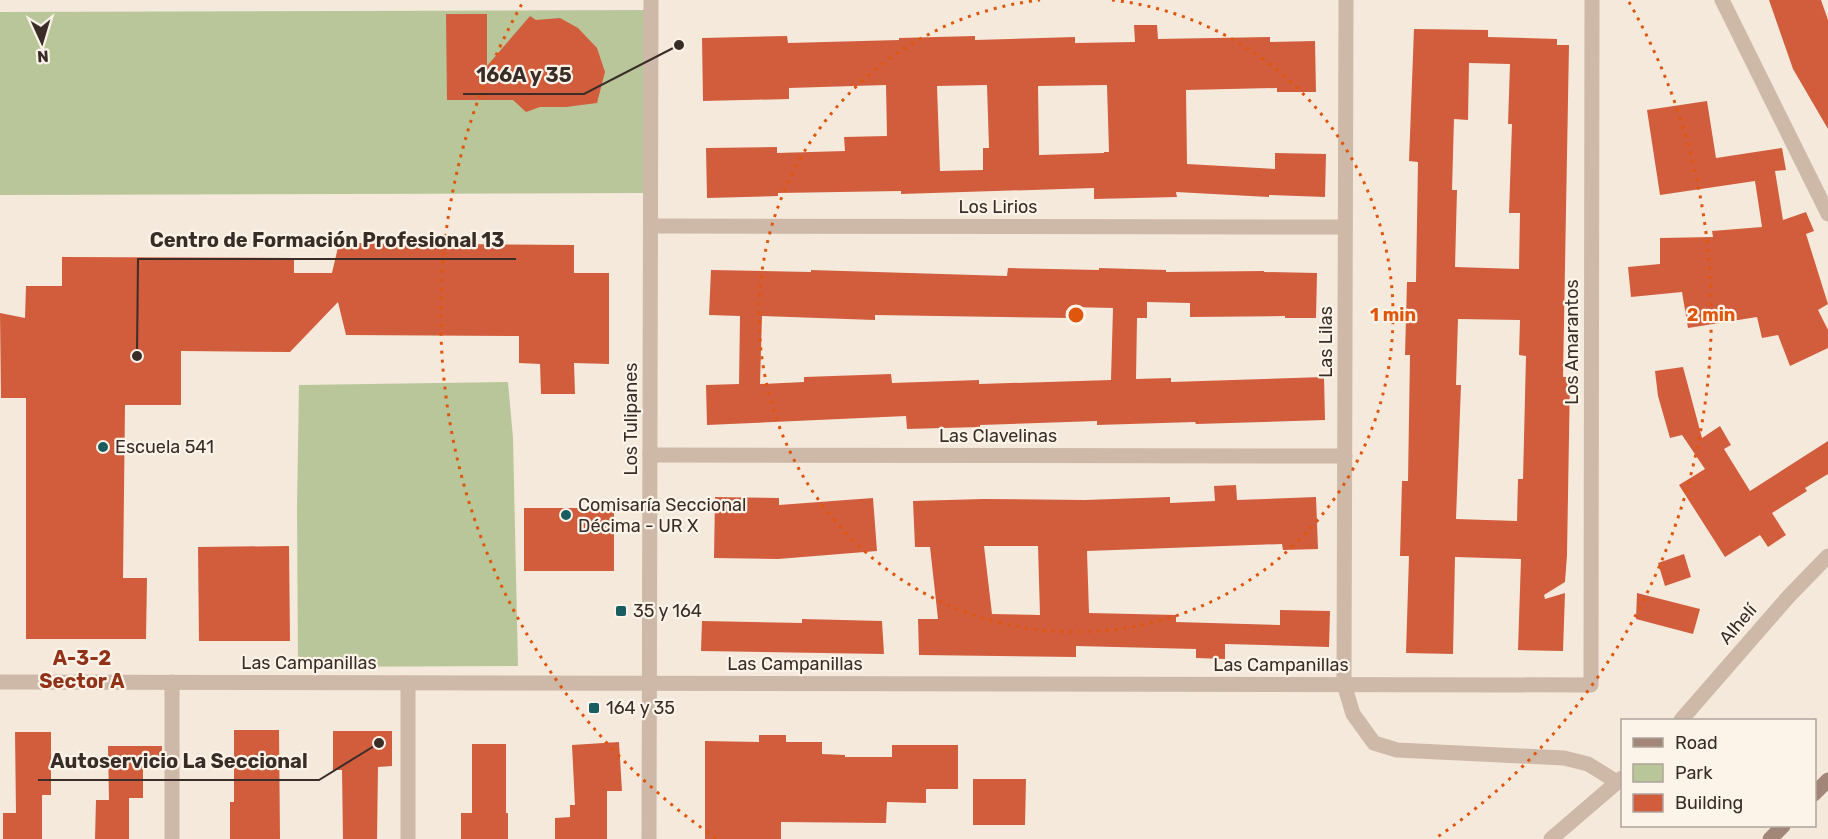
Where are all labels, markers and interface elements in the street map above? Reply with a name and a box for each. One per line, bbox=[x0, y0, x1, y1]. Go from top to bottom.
north arrow bbox=[12, 12, 72, 72]
text: N bbox=[37, 47, 49, 66]
callout: 166A y 35 bbox=[463, 56, 584, 94]
text: 166A y 35 bbox=[476, 63, 572, 87]
street label: Los Lirios bbox=[958, 196, 1038, 218]
callout: Centro de Formación Profesional 13 bbox=[138, 221, 516, 259]
text: Centro de Formación Profesional 13 bbox=[150, 228, 504, 252]
street label: Los Amarantos bbox=[1561, 279, 1583, 405]
text: 1 min bbox=[1370, 304, 1416, 326]
text: 2 min bbox=[1687, 304, 1735, 326]
centre of rings bbox=[1066, 305, 1086, 325]
street label: Las Lilas bbox=[1315, 306, 1337, 378]
street label: Los Tulipanes bbox=[620, 363, 642, 475]
street label: Las Clavelinas bbox=[939, 425, 1057, 447]
place label: Escuela 541 bbox=[115, 436, 214, 458]
marker: Escuela 541 bbox=[96, 440, 110, 454]
place label: Comisaría Seccional Décima - UR X bbox=[578, 494, 746, 537]
marker: Comisaría Seccional Décima - UR X bbox=[559, 508, 573, 522]
street label: Alhelí bbox=[1715, 598, 1763, 649]
place label: 35 y 164 bbox=[633, 600, 702, 622]
marker: 35 y 164 bbox=[614, 604, 628, 618]
district label: A-3-2 Sector A bbox=[39, 646, 125, 693]
street label: Las Campanillas bbox=[241, 652, 377, 674]
street label: Las Campanillas bbox=[727, 653, 863, 675]
street label: Las Campanillas bbox=[1213, 654, 1349, 676]
place label: 164 y 35 bbox=[606, 697, 675, 719]
marker: 164 y 35 bbox=[587, 701, 601, 715]
legend bbox=[1621, 719, 1816, 827]
text: Road bbox=[1675, 732, 1718, 754]
callout: Autoservicio La Seccional bbox=[38, 742, 319, 780]
text: Autoservicio La Seccional bbox=[50, 749, 308, 773]
text: Park bbox=[1675, 762, 1713, 784]
text: Building bbox=[1675, 792, 1743, 814]

